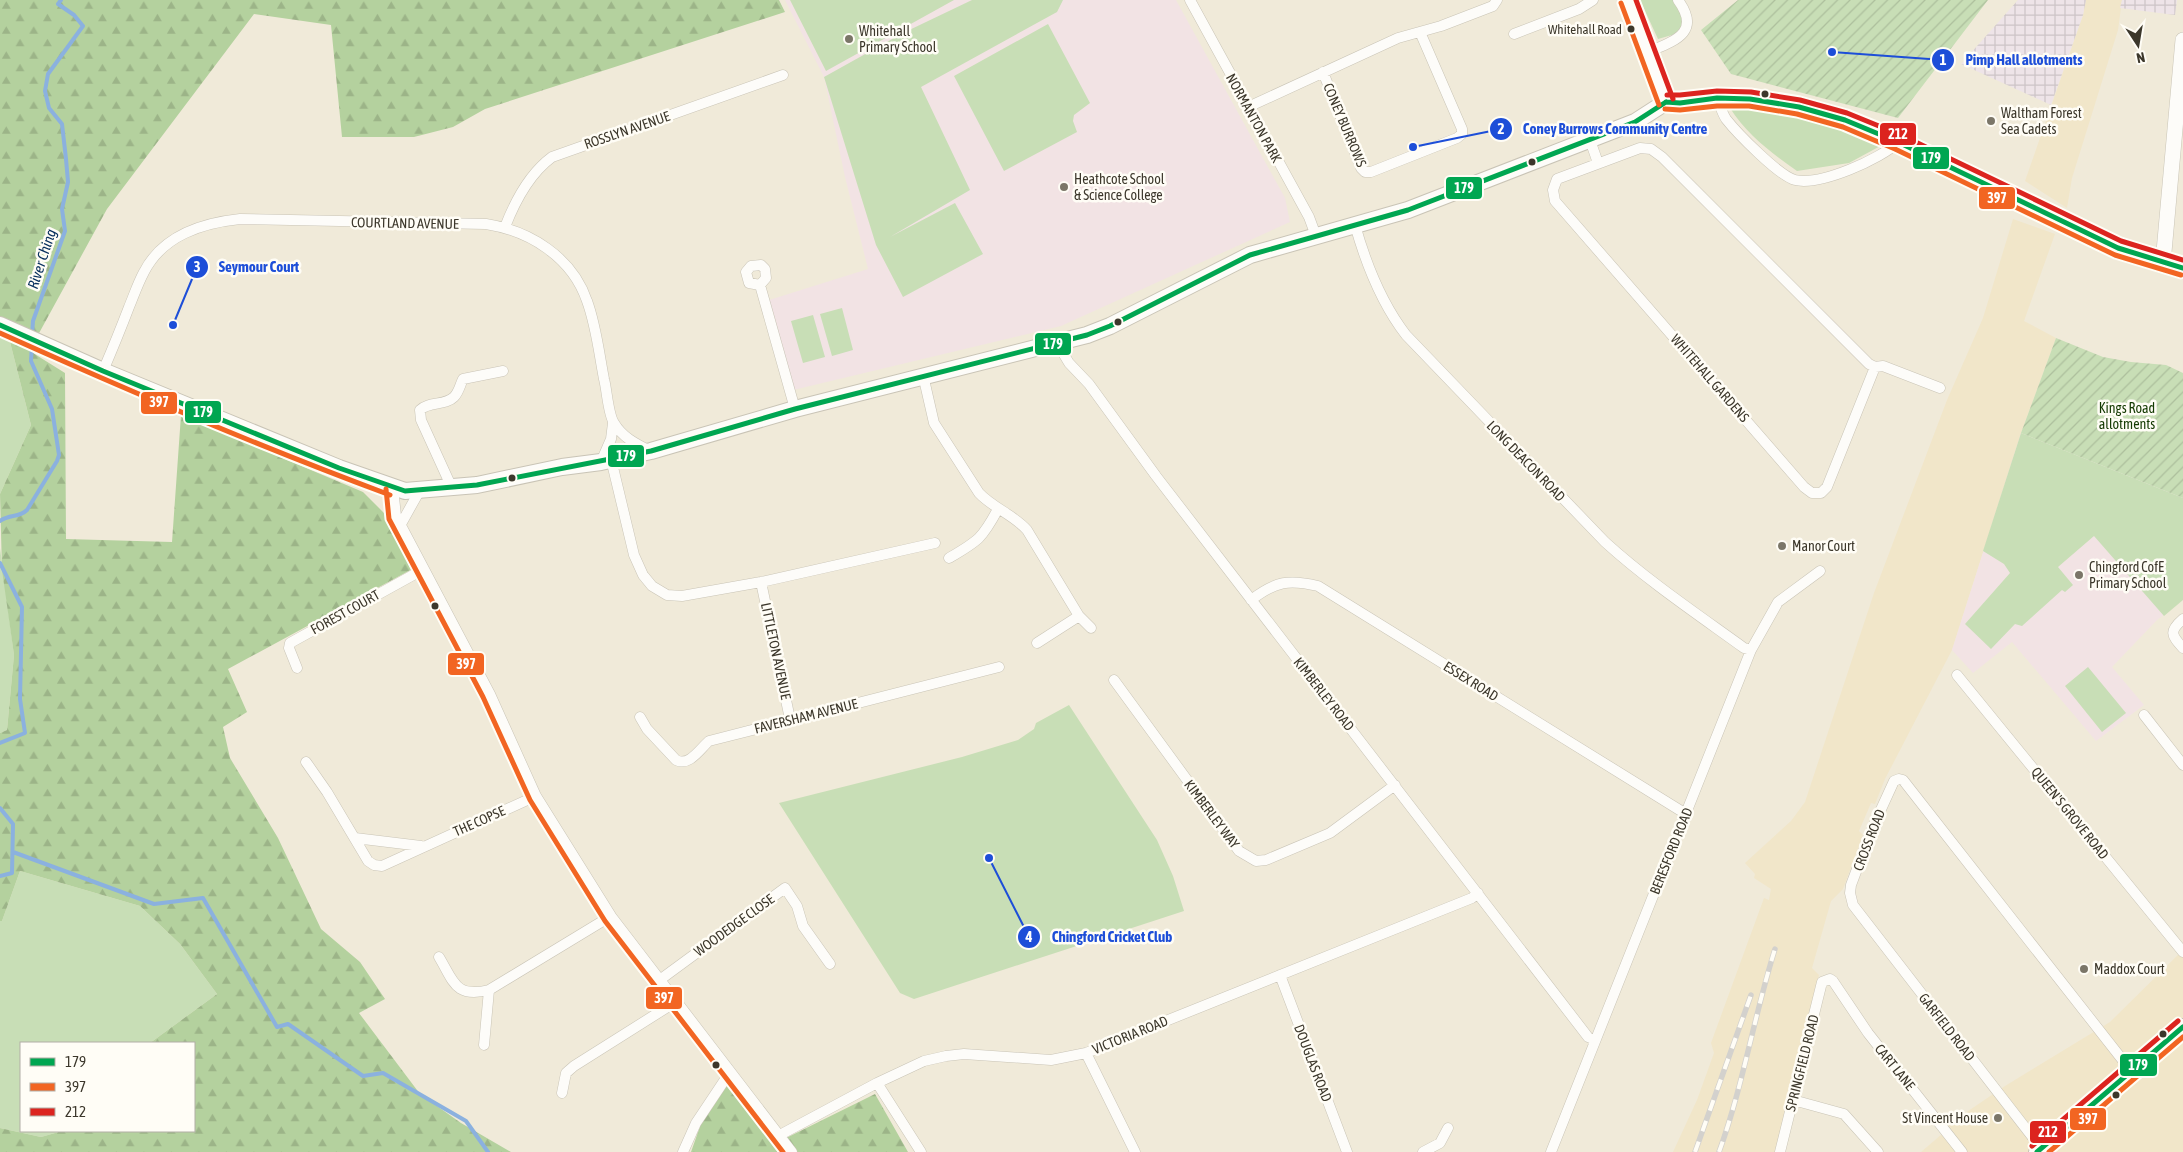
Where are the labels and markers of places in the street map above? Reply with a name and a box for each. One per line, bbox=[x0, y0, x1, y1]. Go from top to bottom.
place label: Whitehall Road bbox=[1548, 22, 1622, 37]
place label: Whitehall Primary School bbox=[859, 23, 937, 55]
marker: Whitehall Road bbox=[1626, 24, 1636, 34]
marker: Whitehall Primary School bbox=[843, 33, 855, 45]
callout: Pimp Hall allotments bbox=[1930, 45, 2092, 75]
unlabelled marker bbox=[1760, 89, 1770, 99]
place label: Waltham Forest Sea Cadets bbox=[2001, 105, 2082, 137]
callout: Coney Burrows Community Centre bbox=[1488, 114, 1718, 144]
marker: Waltham Forest Sea Cadets bbox=[1985, 115, 1997, 127]
unlabelled marker bbox=[1527, 157, 1537, 167]
place label: Heathcote School & Science College bbox=[1074, 171, 1165, 203]
marker: Heathcote School & Science College bbox=[1058, 181, 1070, 193]
callout: Seymour Court bbox=[184, 252, 310, 282]
unlabelled marker bbox=[1113, 317, 1123, 327]
unlabelled marker bbox=[507, 473, 517, 483]
place label: Manor Court bbox=[1792, 538, 1855, 554]
marker: Manor Court bbox=[1776, 540, 1788, 552]
place label: Chingford CofE Primary School bbox=[2089, 559, 2167, 591]
marker: Chingford CofE Primary School bbox=[2073, 569, 2085, 581]
unlabelled marker bbox=[430, 601, 440, 611]
callout: Chingford Cricket Club bbox=[1017, 922, 1182, 952]
place label: Maddox Court bbox=[2094, 961, 2165, 977]
marker: Maddox Court bbox=[2078, 963, 2090, 975]
unlabelled marker bbox=[2158, 1029, 2168, 1039]
unlabelled marker bbox=[711, 1060, 721, 1070]
unlabelled marker bbox=[2111, 1090, 2121, 1100]
place label: St Vincent House bbox=[1902, 1110, 1988, 1126]
marker: St Vincent House bbox=[1992, 1112, 2004, 1124]

